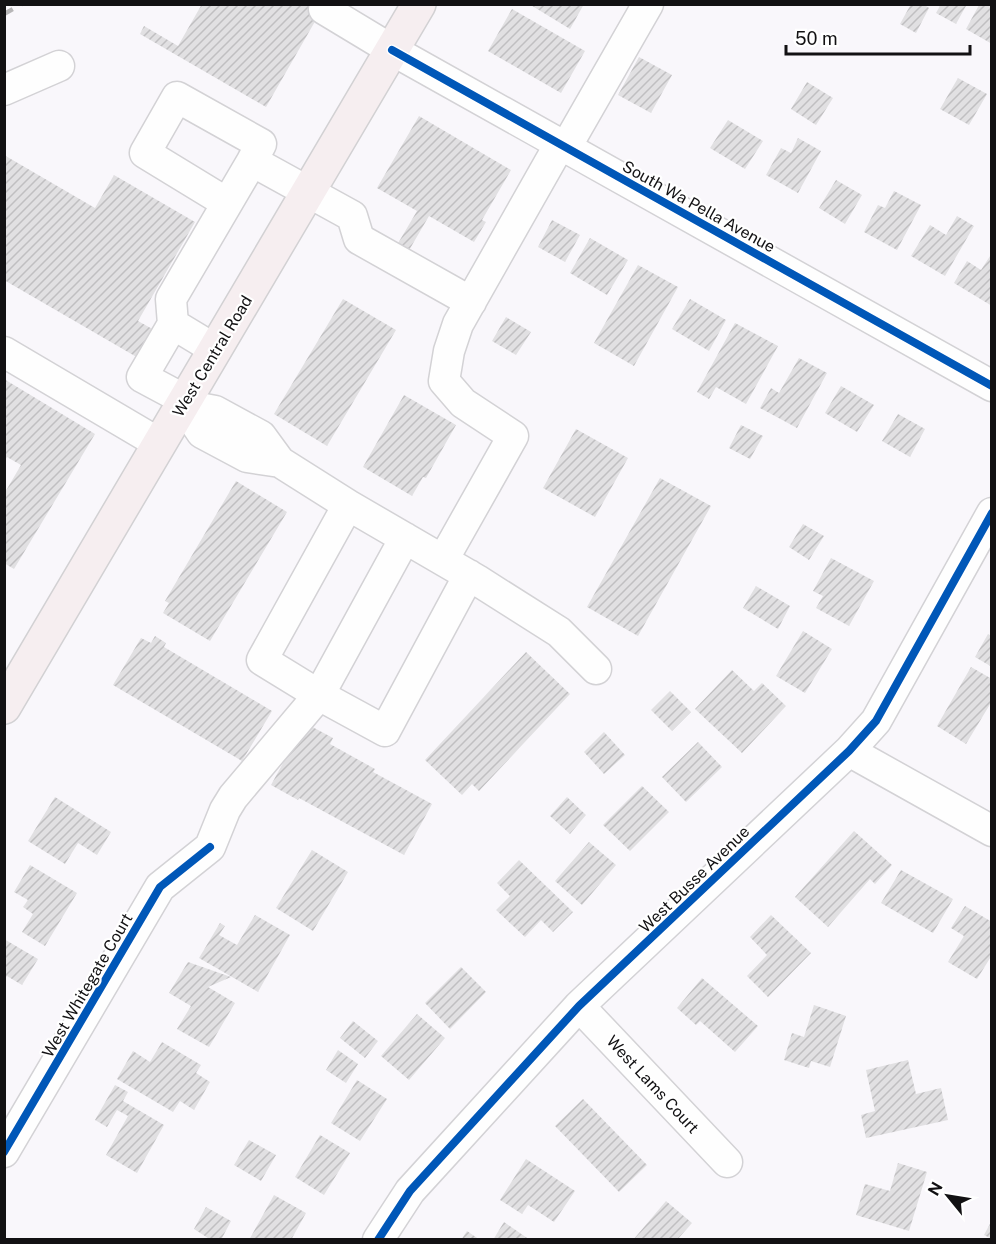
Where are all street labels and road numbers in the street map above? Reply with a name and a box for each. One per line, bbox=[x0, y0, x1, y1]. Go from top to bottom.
street label: South Wa Pella Avenue bbox=[619, 157, 778, 256]
street label: West Central Road bbox=[169, 292, 256, 420]
street label: West Busse Avenue bbox=[635, 822, 753, 937]
street label: West Whitegate Court bbox=[38, 910, 137, 1061]
street label: West Lams Court bbox=[602, 1032, 703, 1137]

